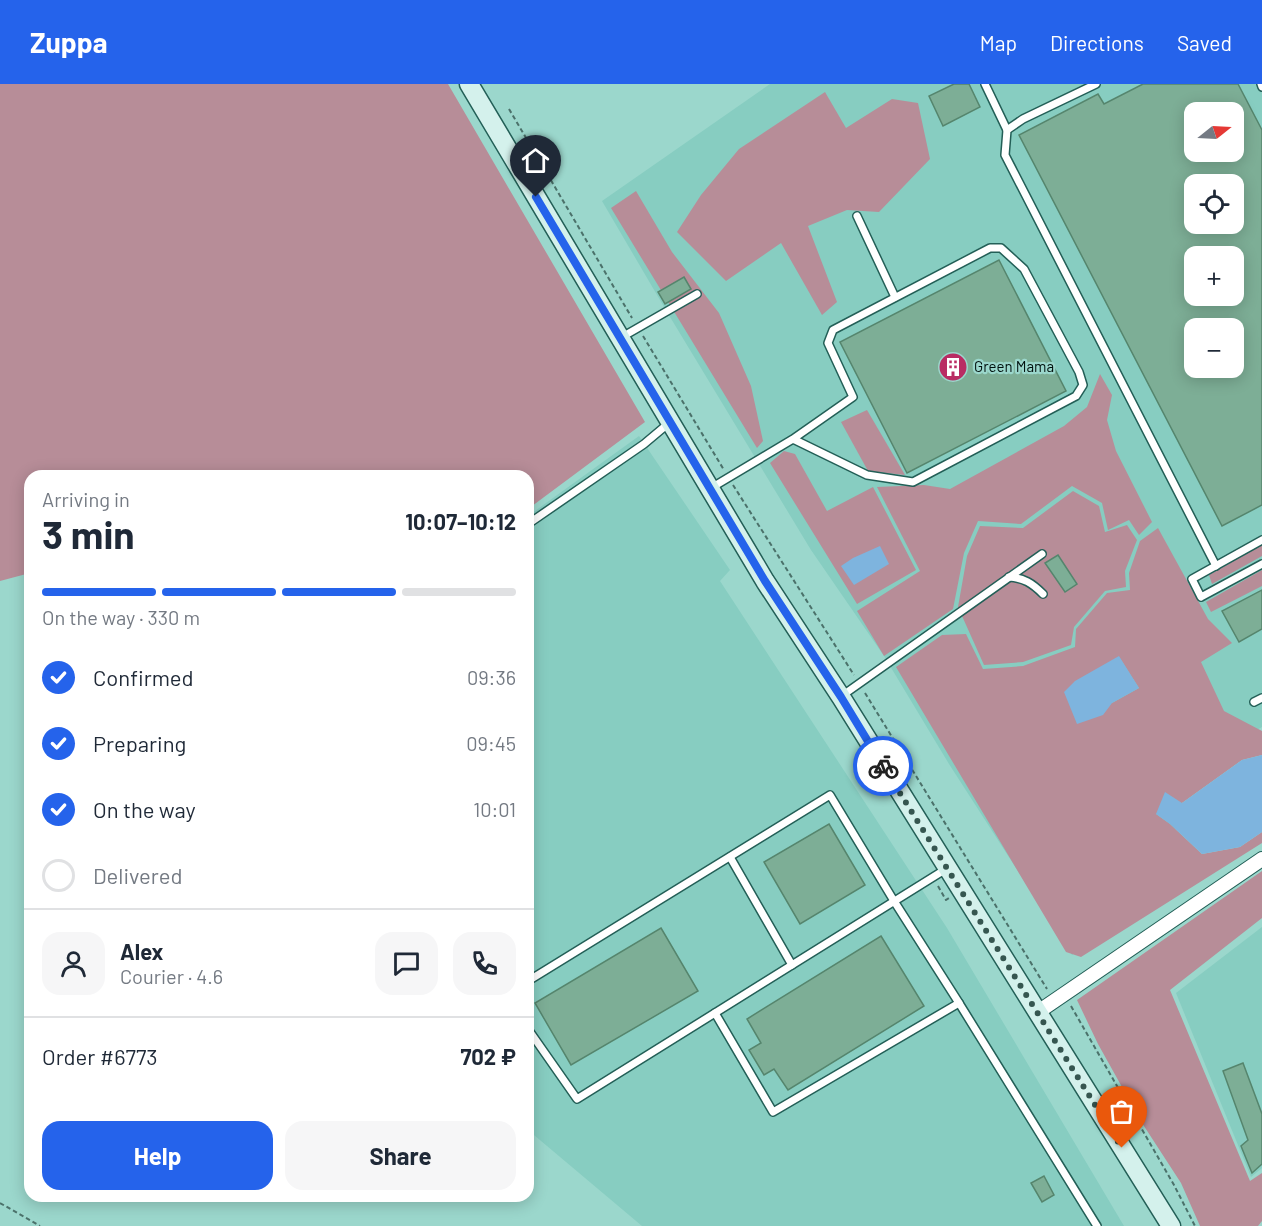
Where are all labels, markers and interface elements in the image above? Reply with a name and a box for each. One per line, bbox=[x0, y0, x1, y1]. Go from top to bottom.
text: Zuppa bbox=[30, 25, 107, 59]
text: Map bbox=[980, 30, 1017, 55]
text: Directions bbox=[1050, 30, 1144, 55]
text: Saved bbox=[1177, 30, 1232, 55]
north arrow bbox=[1184, 102, 1244, 162]
map controls bbox=[1184, 102, 1244, 378]
pin bbox=[510, 135, 561, 197]
icon: home bbox=[519, 144, 552, 177]
button: locate bbox=[1184, 174, 1244, 234]
button: + bbox=[1184, 246, 1244, 306]
button: − bbox=[1184, 318, 1244, 378]
building icon: Green Mama bbox=[937, 351, 969, 383]
place label: Green Mama bbox=[974, 357, 1054, 375]
text: Arriving in bbox=[42, 487, 130, 511]
text: 10:07–10:12 bbox=[405, 508, 516, 534]
text: 3 min bbox=[42, 510, 135, 557]
text: On the way · 330 m bbox=[42, 605, 200, 629]
icon: check bbox=[42, 661, 75, 694]
text: Confirmed bbox=[93, 664, 193, 690]
text: 09:36 bbox=[467, 665, 516, 689]
icon: check bbox=[42, 727, 75, 760]
text: Preparing bbox=[93, 730, 186, 756]
text: 09:45 bbox=[466, 731, 516, 755]
courier bbox=[853, 736, 913, 796]
icon: bike bbox=[867, 750, 900, 783]
icon: check bbox=[42, 793, 75, 826]
text: On the way bbox=[93, 796, 196, 822]
text: 10:01 bbox=[473, 797, 516, 821]
text: Delivered bbox=[93, 862, 182, 888]
button: person bbox=[42, 932, 105, 995]
button: chat bbox=[375, 932, 438, 995]
button: phone bbox=[453, 932, 516, 995]
text: Alex bbox=[120, 938, 163, 964]
text: Courier · 4.6 bbox=[120, 964, 223, 988]
text: Order #6773 bbox=[42, 1043, 158, 1069]
text: 702 ₽ bbox=[460, 1043, 516, 1069]
pin bbox=[1096, 1086, 1147, 1148]
icon: bag bbox=[1105, 1095, 1138, 1128]
button: Help bbox=[42, 1121, 273, 1190]
button: Share bbox=[285, 1121, 516, 1190]

